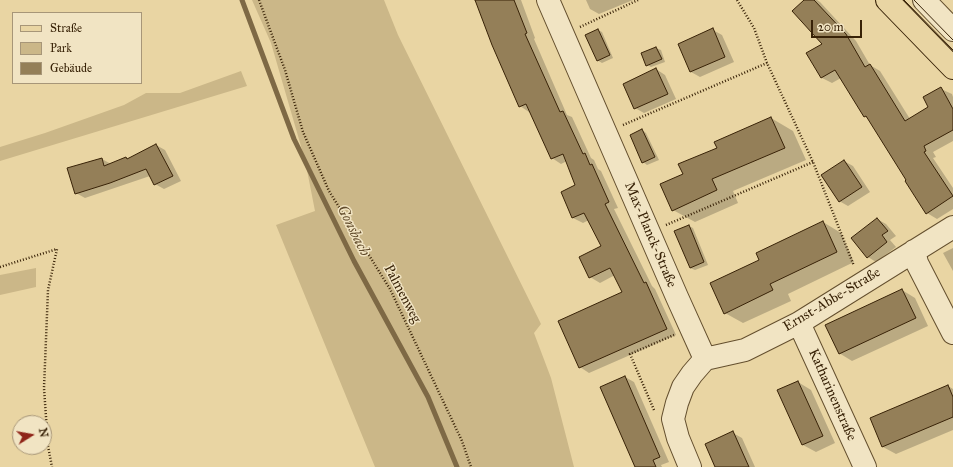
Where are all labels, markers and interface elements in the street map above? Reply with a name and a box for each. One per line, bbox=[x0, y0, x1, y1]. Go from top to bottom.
legend bbox=[12, 12, 142, 84]
scale bar bbox=[813, 12, 864, 38]
text: 20 m bbox=[818, 20, 844, 34]
text: Straße bbox=[50, 21, 82, 35]
text: Park bbox=[50, 41, 72, 55]
text: Gebäude bbox=[50, 61, 92, 75]
street label: Max-Planck-Straße bbox=[620, 180, 680, 290]
water label: Gonsbach bbox=[333, 203, 373, 259]
street label: Palmenweg bbox=[380, 262, 424, 326]
street label: Ernst-Abbe-Straße bbox=[780, 264, 884, 336]
street label: Katharinenstraße bbox=[804, 346, 860, 444]
north arrow bbox=[12, 415, 52, 455]
text: N bbox=[36, 427, 51, 439]

